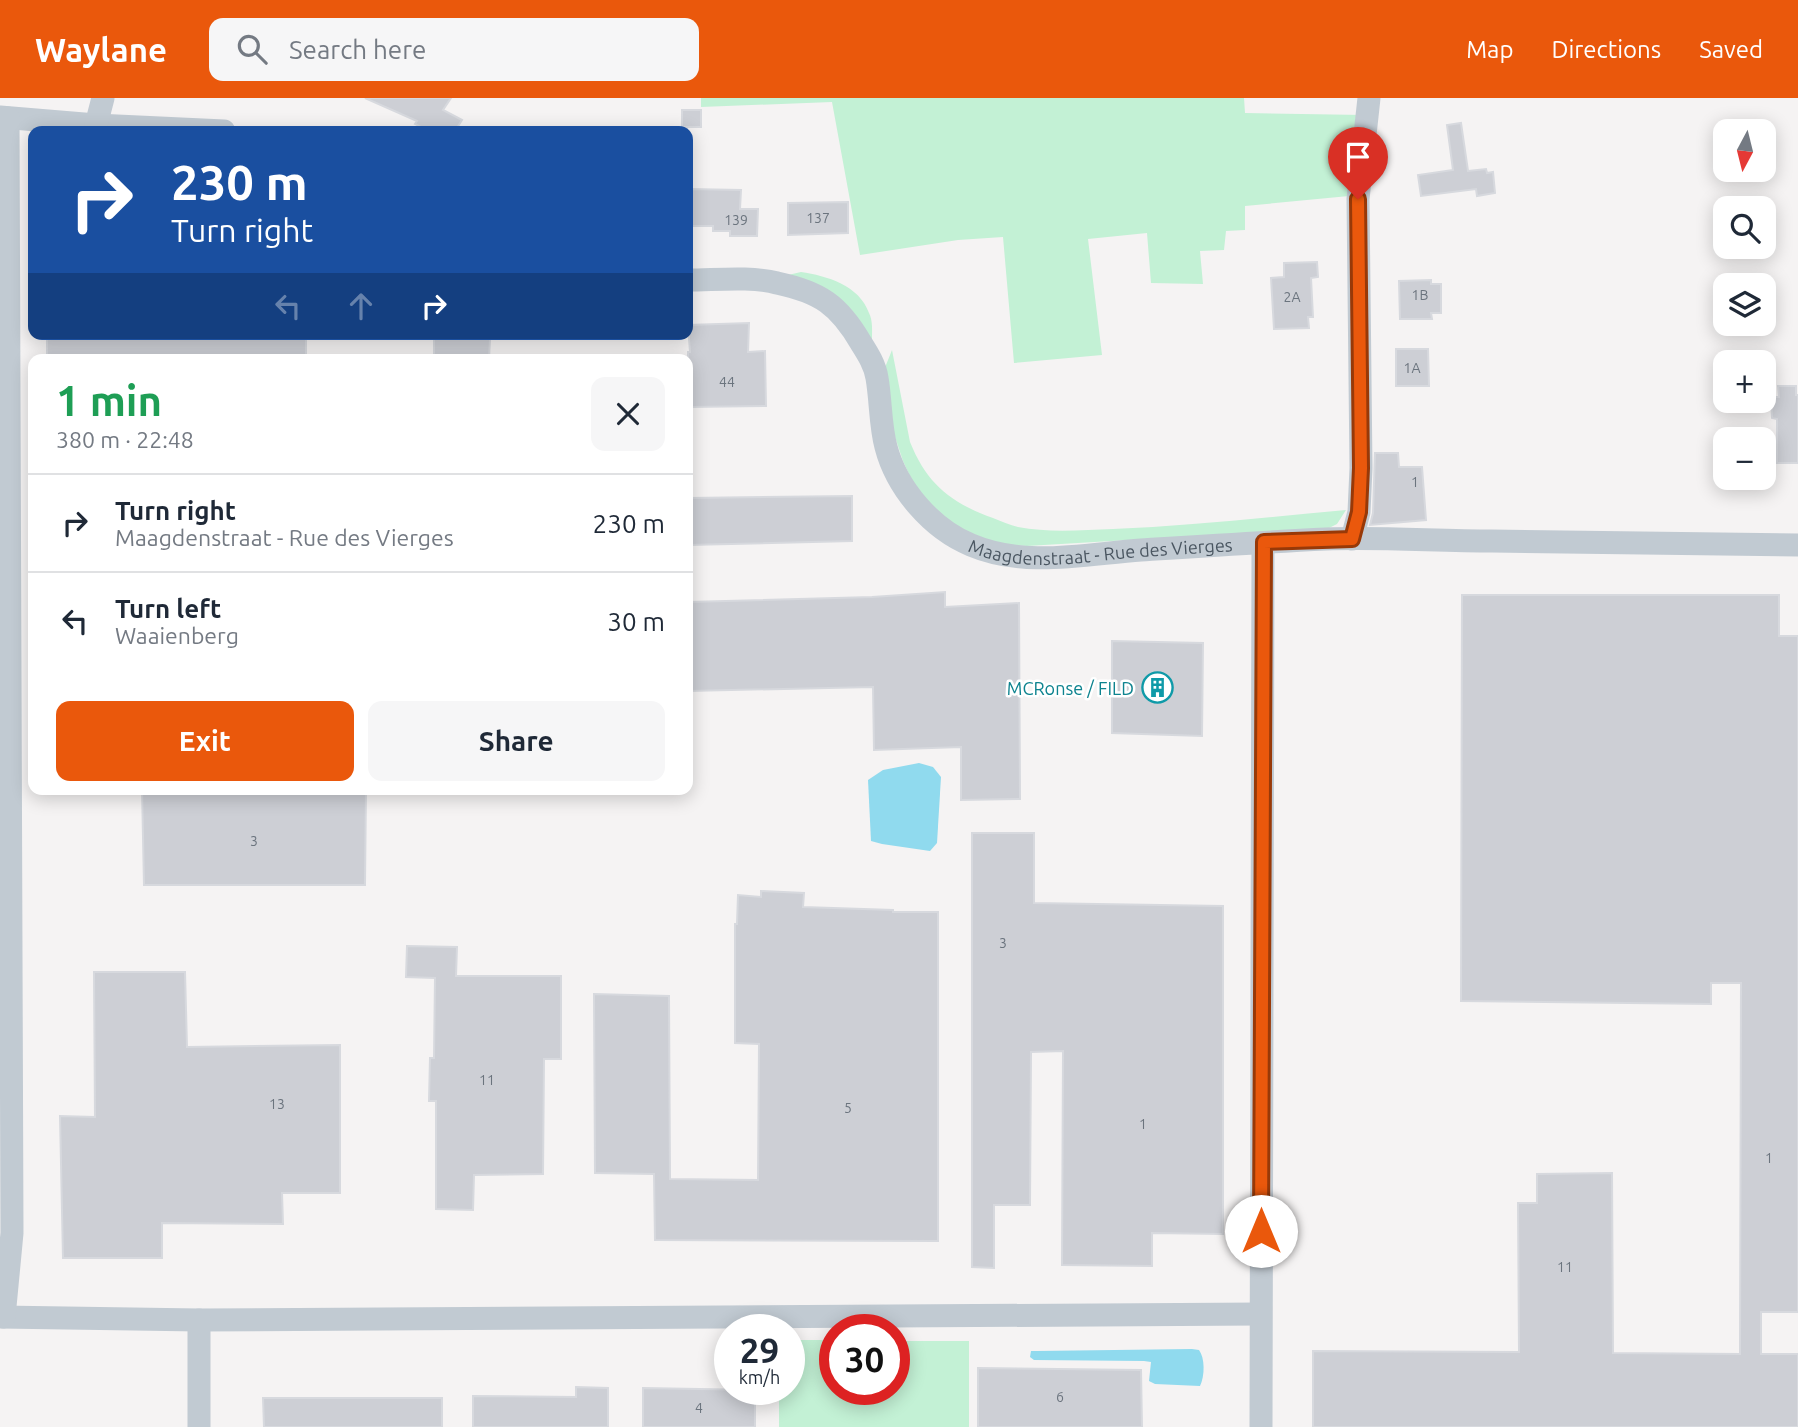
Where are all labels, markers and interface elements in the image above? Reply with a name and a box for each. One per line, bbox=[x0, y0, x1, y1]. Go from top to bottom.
search box bbox=[209, 18, 699, 81]
icon: search bbox=[233, 30, 271, 68]
text: Waylane bbox=[35, 31, 167, 68]
text: Search here bbox=[289, 35, 426, 64]
text: Map bbox=[1466, 36, 1513, 63]
text: Directions bbox=[1551, 36, 1661, 63]
text: Saved bbox=[1699, 36, 1763, 63]
north arrow bbox=[1713, 119, 1776, 182]
map controls bbox=[1713, 119, 1776, 490]
pin bbox=[1328, 127, 1388, 199]
icon: arrive bbox=[1339, 138, 1377, 176]
icon: right bbox=[56, 154, 147, 245]
text: 230 m bbox=[171, 154, 308, 209]
button: search bbox=[1713, 196, 1776, 259]
house number: 137 bbox=[806, 210, 830, 226]
text: Turn right bbox=[171, 212, 313, 248]
house number: 139 bbox=[724, 212, 748, 228]
button: layers bbox=[1713, 273, 1776, 336]
icon: left bbox=[269, 287, 307, 325]
icon: ahead bbox=[342, 287, 380, 325]
icon: right bbox=[415, 287, 453, 325]
house number: 1B bbox=[1412, 287, 1428, 303]
house number: 2A bbox=[1284, 289, 1301, 305]
button: + bbox=[1713, 350, 1776, 413]
house number: 1A bbox=[1404, 360, 1421, 376]
house number: 44 bbox=[719, 374, 735, 390]
text: 1 min bbox=[56, 377, 162, 424]
button: close bbox=[591, 377, 665, 451]
text: 380 m · 22:48 bbox=[56, 427, 194, 452]
button: − bbox=[1713, 427, 1776, 490]
house number: 1 bbox=[1411, 474, 1419, 490]
text: Turn right bbox=[115, 496, 236, 525]
icon: right bbox=[56, 504, 94, 542]
text: 230 m bbox=[593, 509, 665, 538]
text: Maagdenstraat - Rue des Vierges bbox=[115, 525, 454, 550]
street label: Maagdenstraat - Rue des Vierges bbox=[966, 534, 1233, 568]
text: Turn left bbox=[115, 594, 221, 623]
icon: left bbox=[56, 602, 94, 640]
text: 30 m bbox=[607, 607, 665, 636]
text: Waaienberg bbox=[115, 623, 239, 648]
building icon: MCRonse / FILD bbox=[1140, 671, 1174, 705]
place label: MCRonse / FILD bbox=[1007, 678, 1134, 698]
button: Exit bbox=[56, 701, 354, 781]
button: Share bbox=[368, 701, 665, 781]
house number: 3 bbox=[250, 833, 258, 849]
house number: 3 bbox=[999, 935, 1007, 951]
house number: 11 bbox=[479, 1072, 495, 1088]
house number: 13 bbox=[269, 1096, 285, 1112]
house number: 5 bbox=[844, 1100, 852, 1116]
house number: 1 bbox=[1139, 1116, 1147, 1132]
house number: 1 bbox=[1765, 1150, 1773, 1166]
position arrow bbox=[1224, 1194, 1298, 1268]
house number: 11 bbox=[1557, 1259, 1573, 1275]
speed limit sign: 30 bbox=[819, 1314, 910, 1405]
text: 29 bbox=[740, 1330, 779, 1370]
text: km/h bbox=[739, 1367, 780, 1387]
house number: 6 bbox=[1056, 1389, 1064, 1405]
house number: 4 bbox=[695, 1400, 703, 1416]

